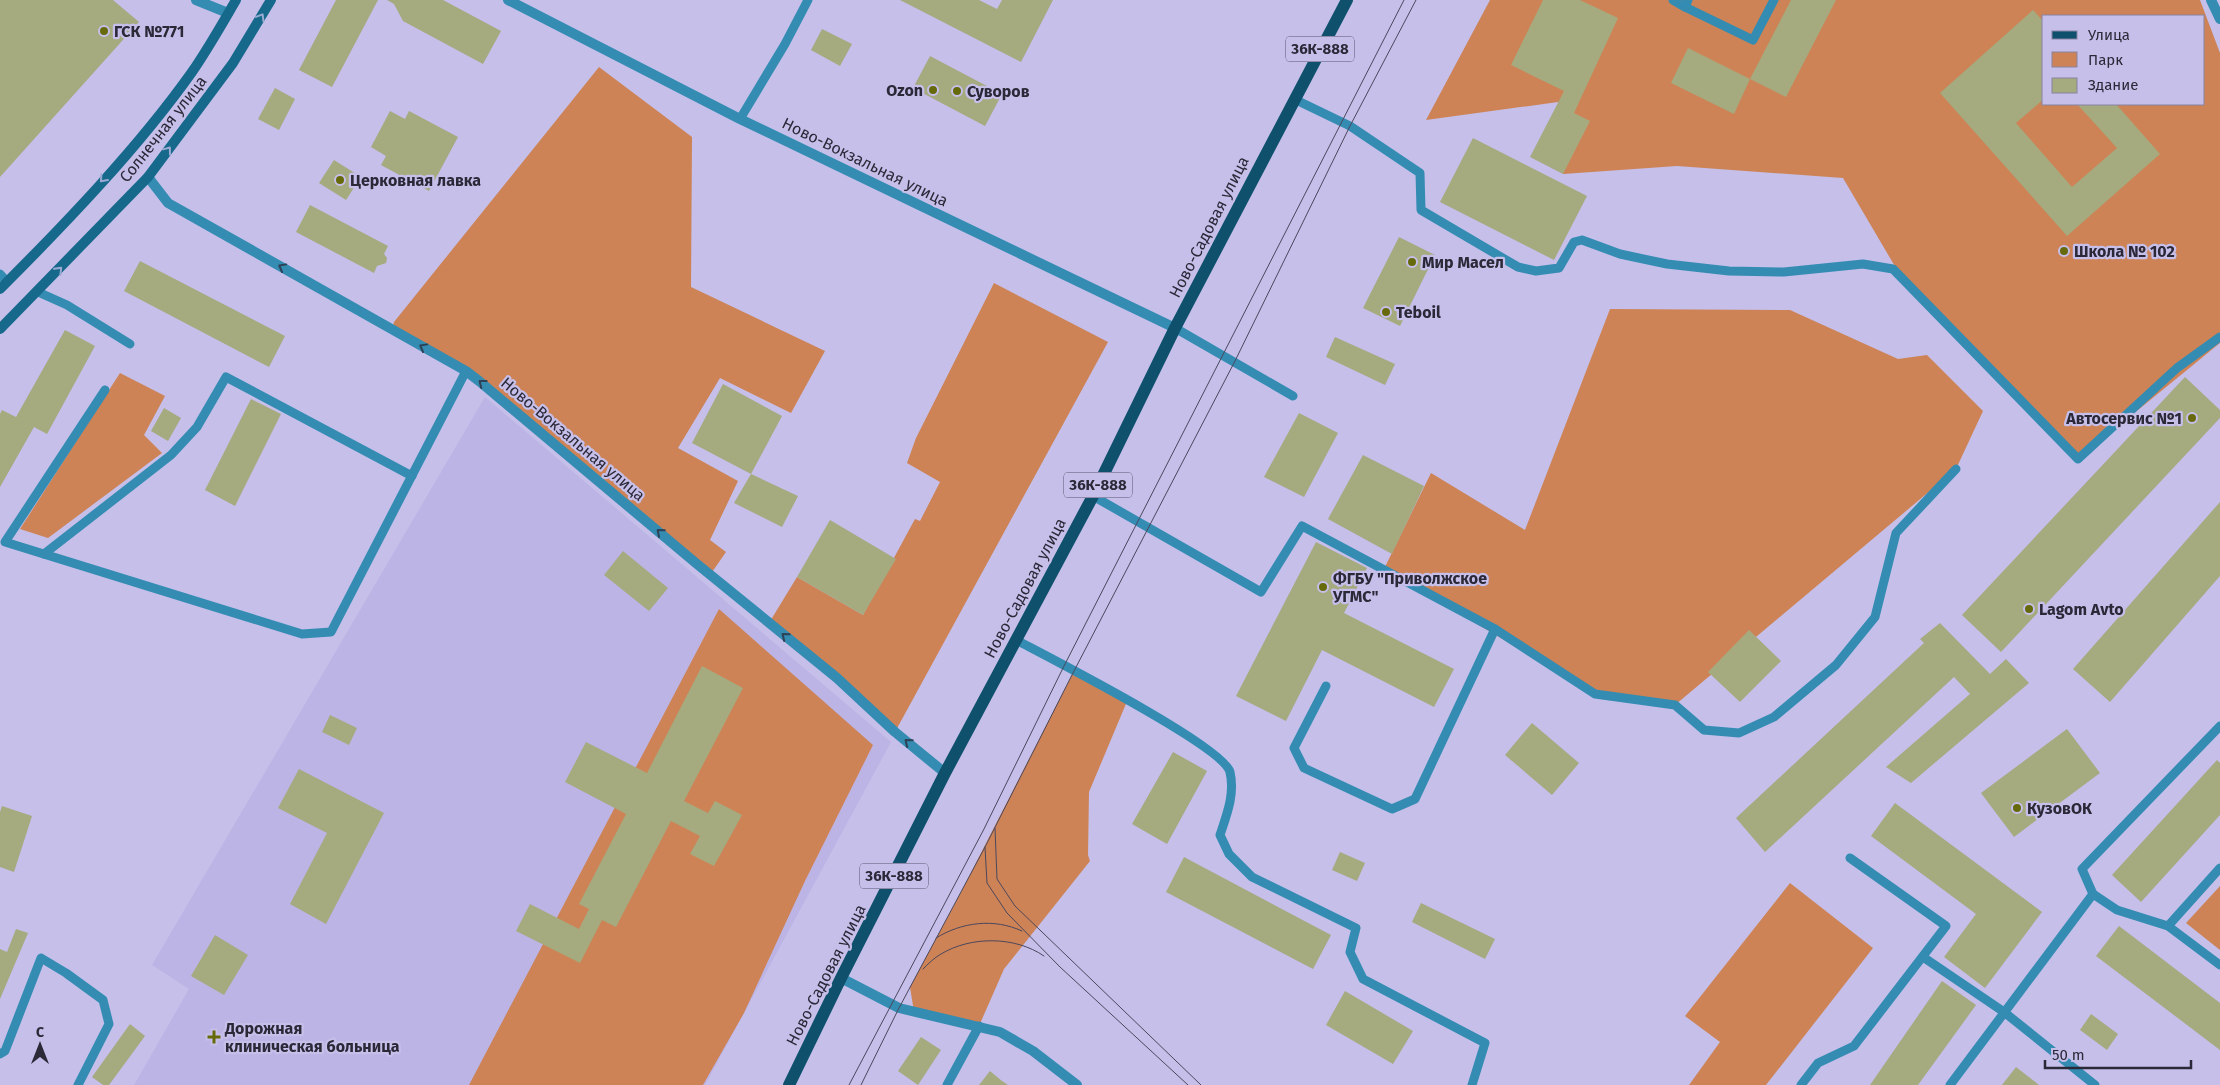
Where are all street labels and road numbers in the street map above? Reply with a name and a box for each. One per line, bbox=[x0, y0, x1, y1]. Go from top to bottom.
road number: 36К-888 bbox=[1286, 36, 1354, 62]
street label: Солнечная улица bbox=[116, 72, 210, 186]
street label: Ново-Вокзальная улица bbox=[779, 114, 951, 210]
street label: Ново-Садовая улица bbox=[1165, 153, 1253, 301]
street label: Ново-Вокзальная улица bbox=[497, 373, 649, 505]
road number: 36К-888 bbox=[1064, 472, 1132, 498]
street label: Ново-Садовая улица bbox=[980, 515, 1070, 661]
road number: 36К-888 bbox=[860, 864, 928, 888]
street label: Ново-Садовая улица bbox=[782, 901, 870, 1049]

